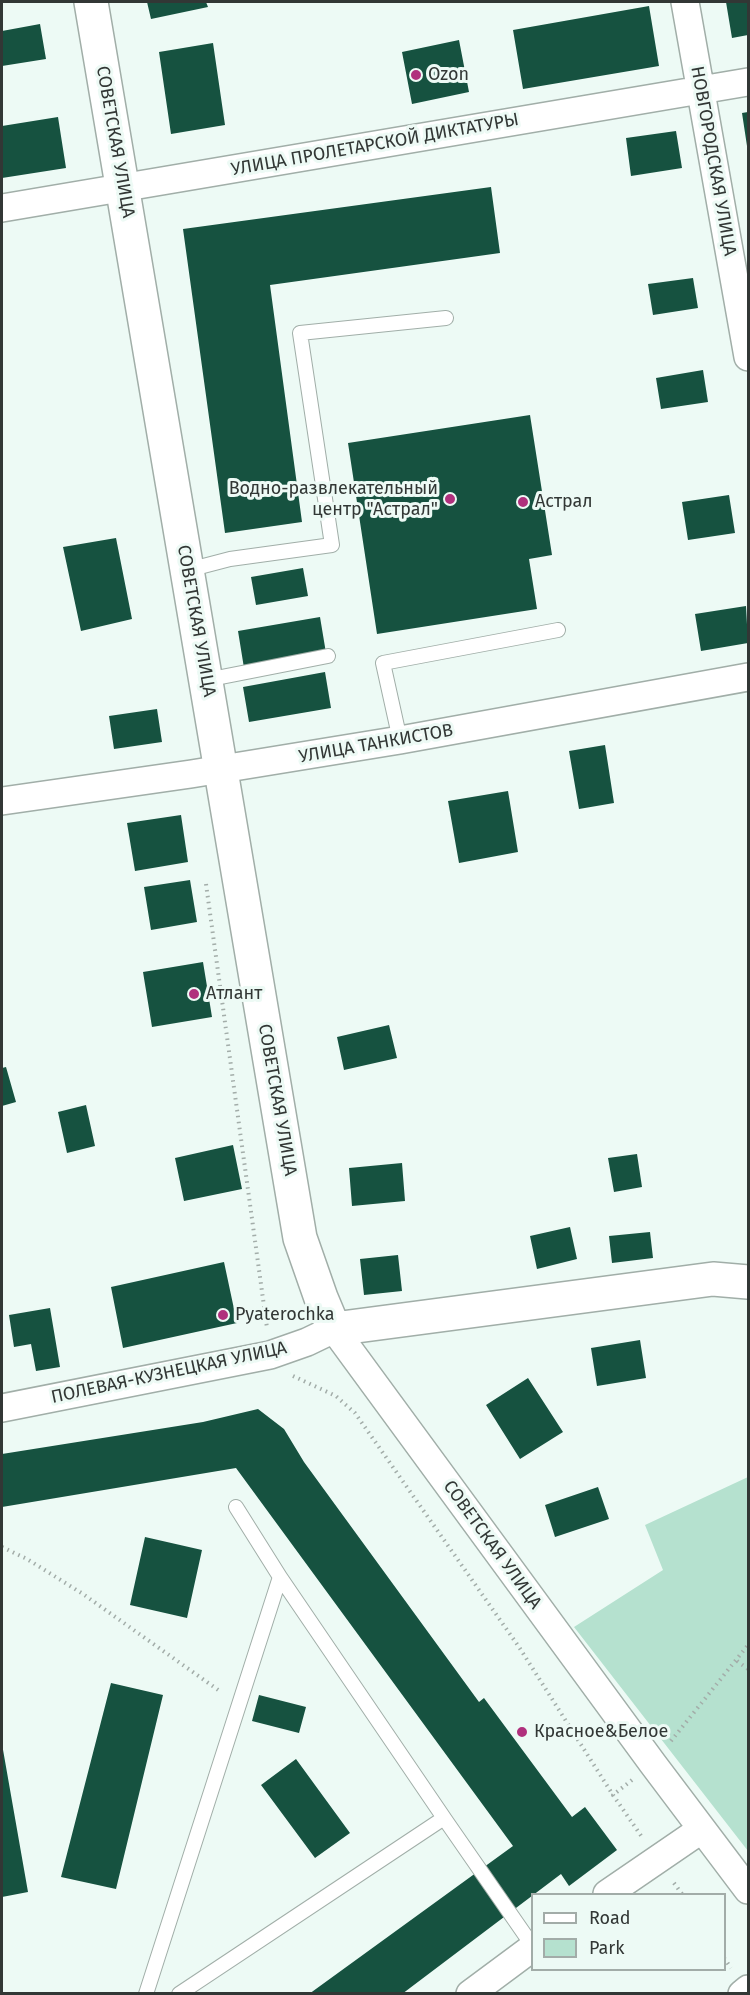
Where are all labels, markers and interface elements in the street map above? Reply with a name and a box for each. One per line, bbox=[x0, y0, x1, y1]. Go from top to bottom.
street label: СОВЕТСКАЯ УЛИЦА bbox=[91, 64, 139, 220]
place label: Ozon bbox=[428, 64, 469, 86]
street label: НОВГОРОДСКАЯ УЛИЦА bbox=[686, 64, 740, 258]
marker: Ozon bbox=[409, 68, 423, 82]
street label: УЛИЦА ПРОЛЕТАРСКОЙ ДИКТАТУРЫ bbox=[229, 109, 521, 181]
place label: Водно-развлекательный центр "Астрал" bbox=[229, 478, 438, 520]
place label: Астрал bbox=[535, 491, 593, 513]
marker: Водно-развлекательный центр "Астрал" bbox=[443, 492, 457, 506]
marker: Астрал bbox=[516, 495, 530, 509]
street label: СОВЕТСКАЯ УЛИЦА bbox=[172, 543, 220, 699]
street label: УЛИЦА ТАНКИСТОВ bbox=[297, 720, 455, 768]
place label: Атлант bbox=[206, 983, 262, 1005]
marker: Атлант bbox=[187, 987, 201, 1001]
street label: СОВЕТСКАЯ УЛИЦА bbox=[253, 1022, 301, 1178]
place label: Pyaterochka bbox=[235, 1304, 335, 1326]
marker: Pyaterochka bbox=[216, 1308, 230, 1322]
street label: ПОЛЕВАЯ-КУЗНЕЦКАЯ УЛИЦА bbox=[49, 1337, 289, 1409]
street label: СОВЕТСКАЯ УЛИЦА bbox=[438, 1476, 546, 1614]
place label: Красное&Белое bbox=[534, 1721, 668, 1743]
marker: Красное&Белое bbox=[515, 1725, 529, 1739]
legend bbox=[531, 1893, 726, 1971]
text: Road bbox=[589, 1907, 631, 1929]
text: Park bbox=[589, 1937, 624, 1959]

